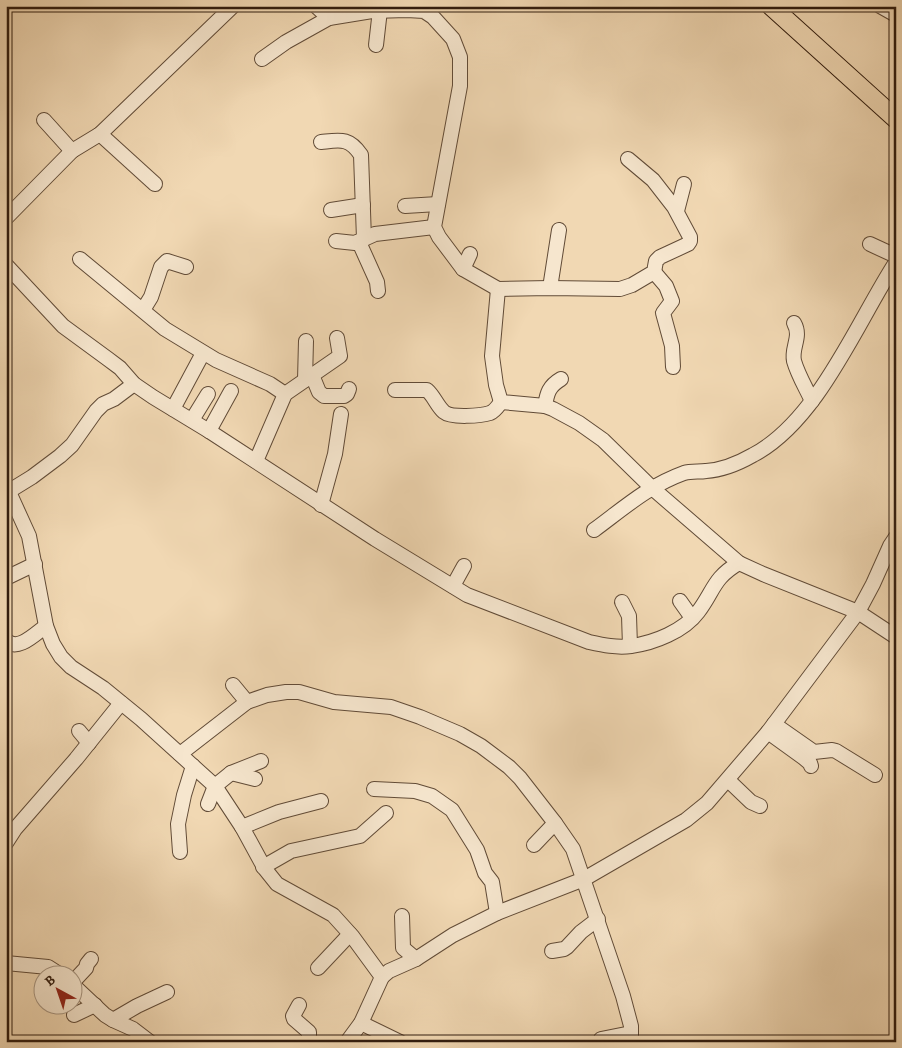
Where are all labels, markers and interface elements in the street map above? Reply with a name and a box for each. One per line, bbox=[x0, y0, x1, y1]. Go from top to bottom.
north arrow bbox=[32, 966, 82, 1016]
text: B bbox=[40, 970, 60, 991]

